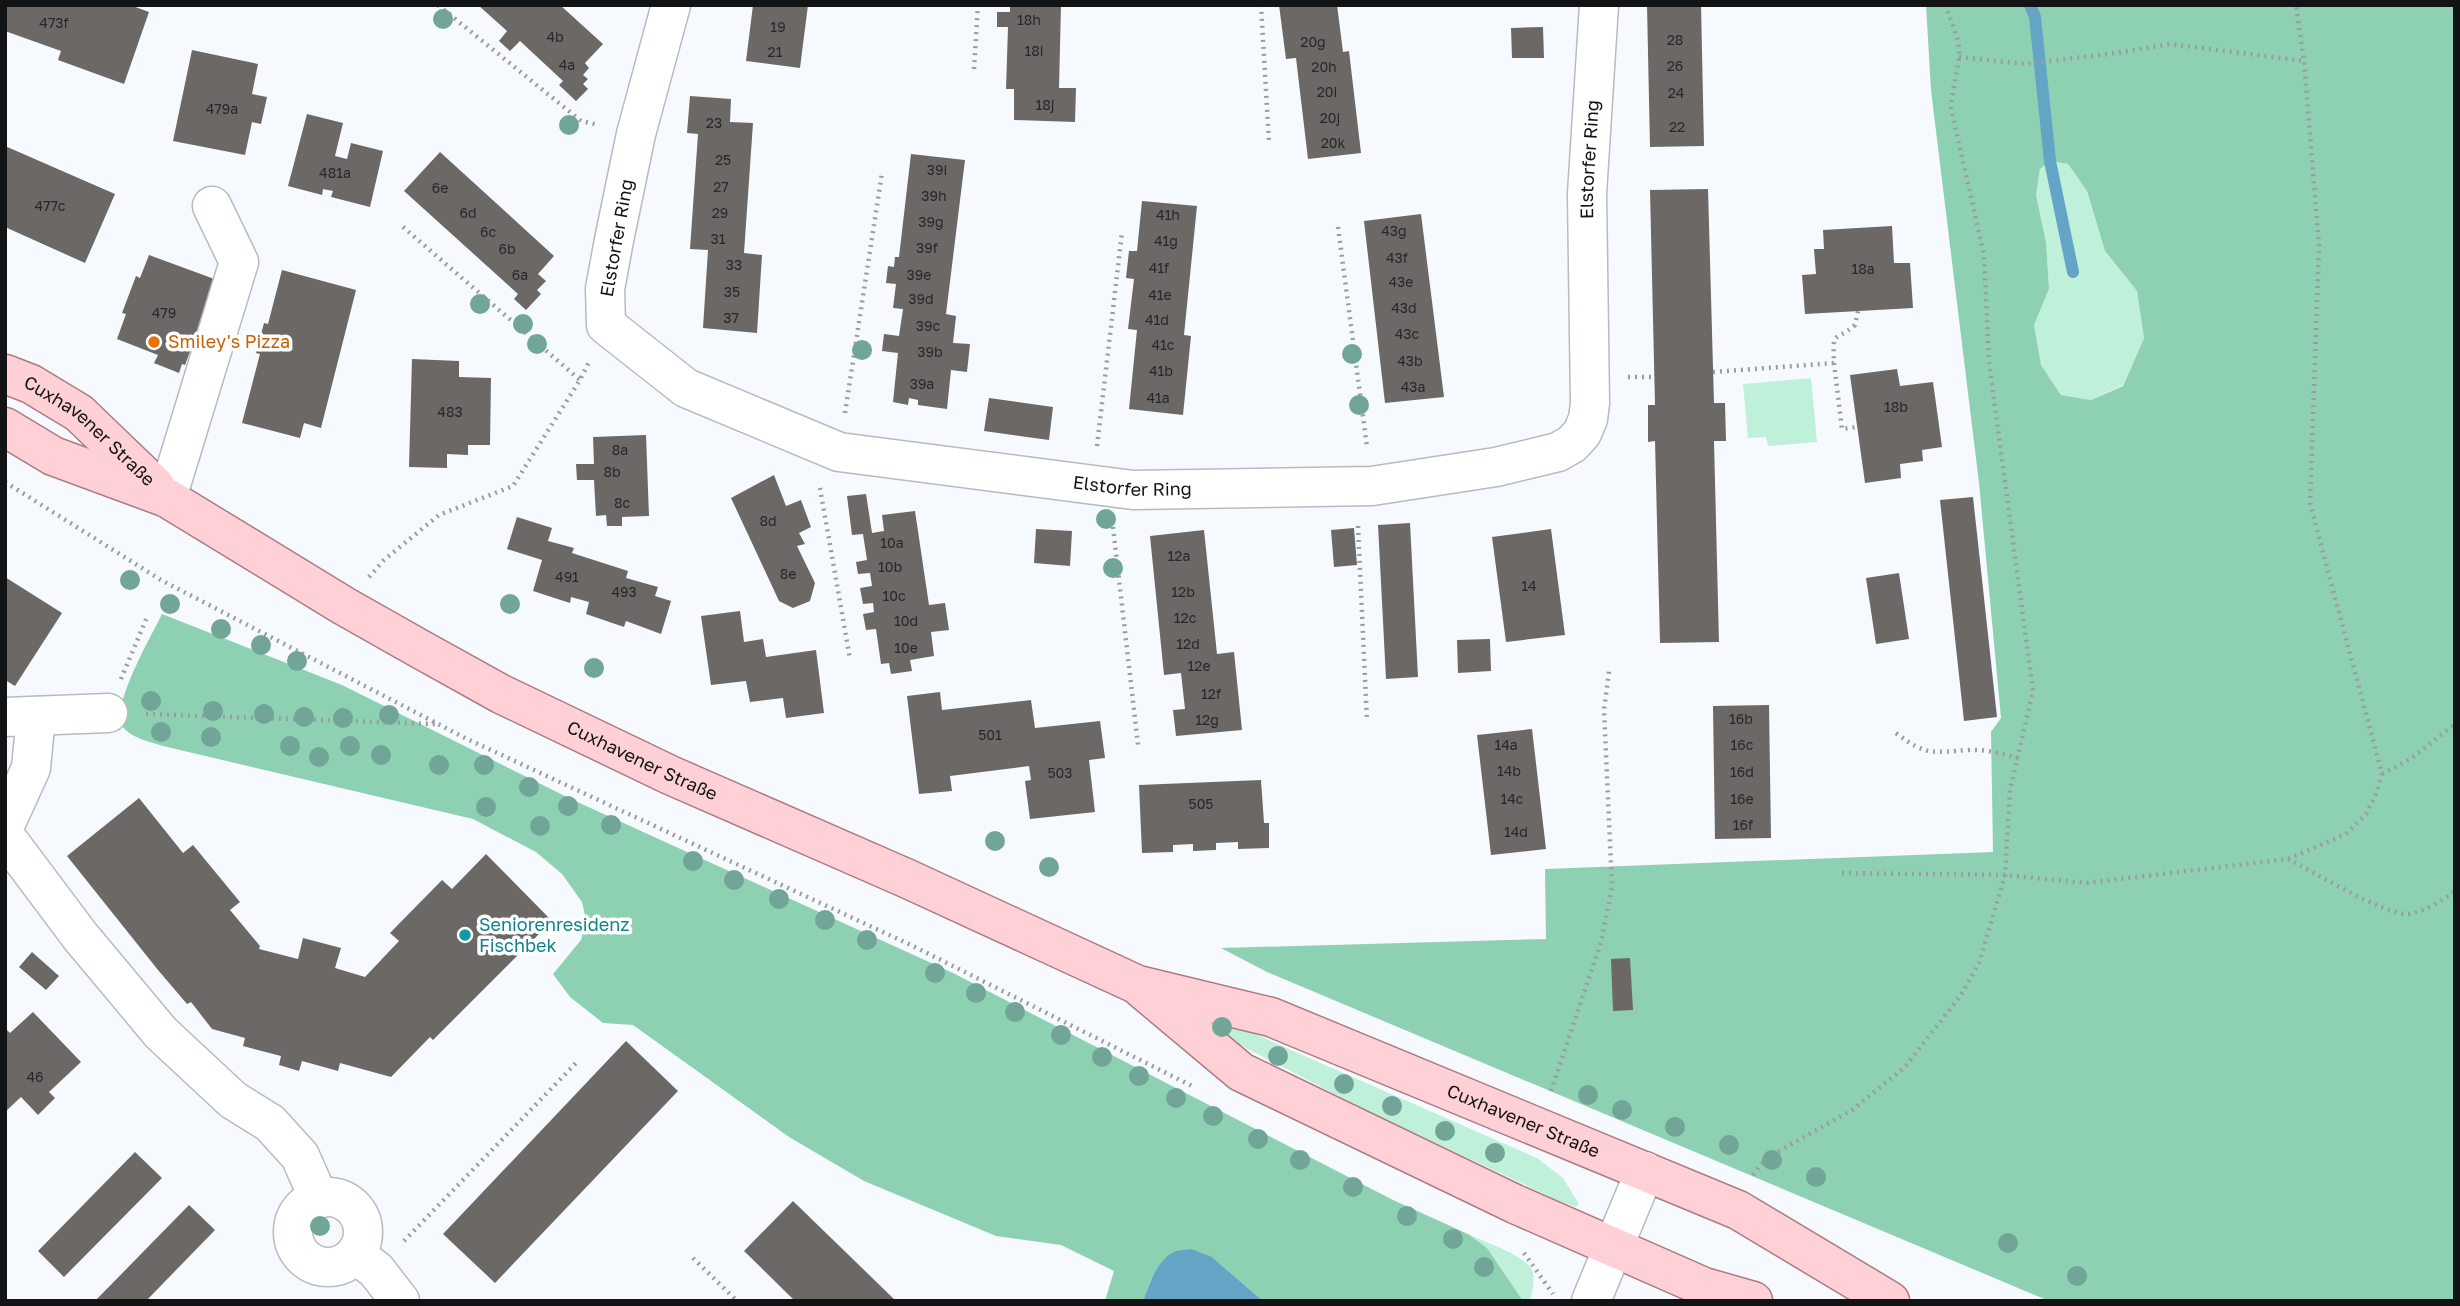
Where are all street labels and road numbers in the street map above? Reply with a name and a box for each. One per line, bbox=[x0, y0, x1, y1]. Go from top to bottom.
street label: Elstorfer Ring bbox=[1575, 99, 1603, 219]
street label: Elstorfer Ring bbox=[595, 177, 637, 298]
street label: Cuxhavener Straße bbox=[21, 370, 160, 490]
street label: Elstorfer Ring bbox=[1072, 470, 1192, 500]
street label: Cuxhavener Straße bbox=[564, 715, 721, 804]
street label: Cuxhavener Straße bbox=[1444, 1079, 1603, 1162]

